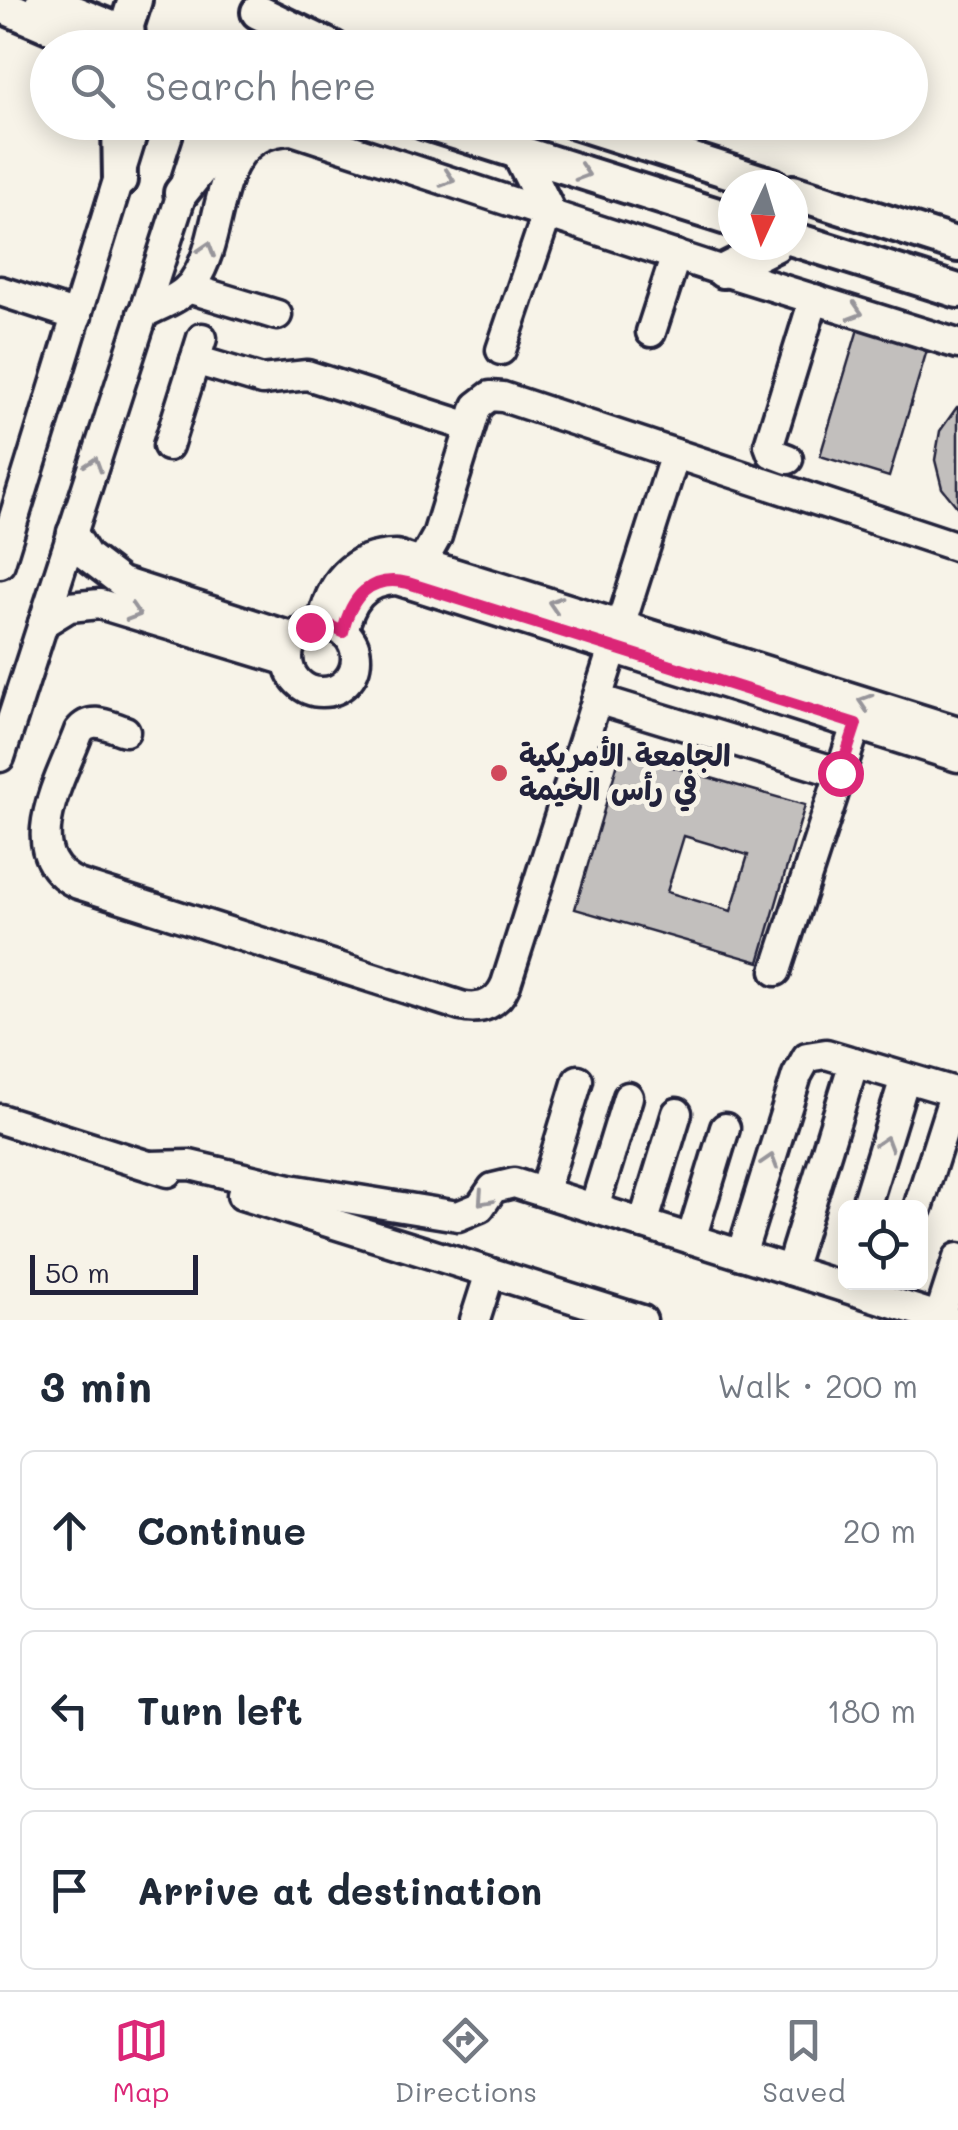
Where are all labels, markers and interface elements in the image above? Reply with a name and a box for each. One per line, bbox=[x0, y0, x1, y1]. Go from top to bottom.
search box bbox=[30, 30, 928, 140]
icon: search bbox=[65, 58, 120, 113]
text: Search here bbox=[145, 60, 376, 110]
one-way arrow bbox=[574, 161, 591, 181]
one-way arrow bbox=[438, 167, 455, 187]
north arrow bbox=[718, 170, 808, 260]
one-way arrow bbox=[195, 241, 216, 258]
one-way arrow bbox=[847, 300, 864, 321]
one-way arrow bbox=[82, 456, 102, 473]
one-way arrow bbox=[548, 595, 565, 615]
one-way arrow bbox=[125, 601, 142, 622]
route end bbox=[288, 605, 334, 651]
one-way arrow bbox=[857, 693, 874, 714]
place label: الجامعة الأمريكية في رأس الخيمة bbox=[519, 734, 731, 812]
route start bbox=[818, 751, 864, 797]
marker: الجامعة الأمريكية في رأس الخيمة bbox=[488, 762, 510, 784]
one-way arrow bbox=[873, 1135, 894, 1152]
one-way arrow bbox=[758, 1154, 779, 1171]
one-way arrow bbox=[477, 1188, 495, 1206]
map controls bbox=[838, 1200, 928, 1290]
button: locate bbox=[838, 1200, 928, 1290]
scale bar bbox=[30, 1250, 198, 1294]
text: 50 m bbox=[45, 1254, 110, 1290]
text: 3 min bbox=[40, 1358, 152, 1413]
text: Walk · 200 m bbox=[717, 1364, 918, 1406]
icon: ahead bbox=[42, 1503, 97, 1558]
text: Continue bbox=[137, 1505, 306, 1555]
text: 20 m bbox=[843, 1509, 916, 1551]
icon: left bbox=[42, 1683, 97, 1738]
text: Turn left bbox=[137, 1685, 303, 1735]
text: 180 m bbox=[827, 1689, 916, 1731]
icon: arrive bbox=[42, 1863, 97, 1918]
text: Arrive at destination bbox=[137, 1865, 542, 1915]
tab: Map bbox=[113, 2013, 170, 2109]
tab: Directions bbox=[395, 2013, 537, 2109]
tab: Saved bbox=[762, 2013, 845, 2109]

